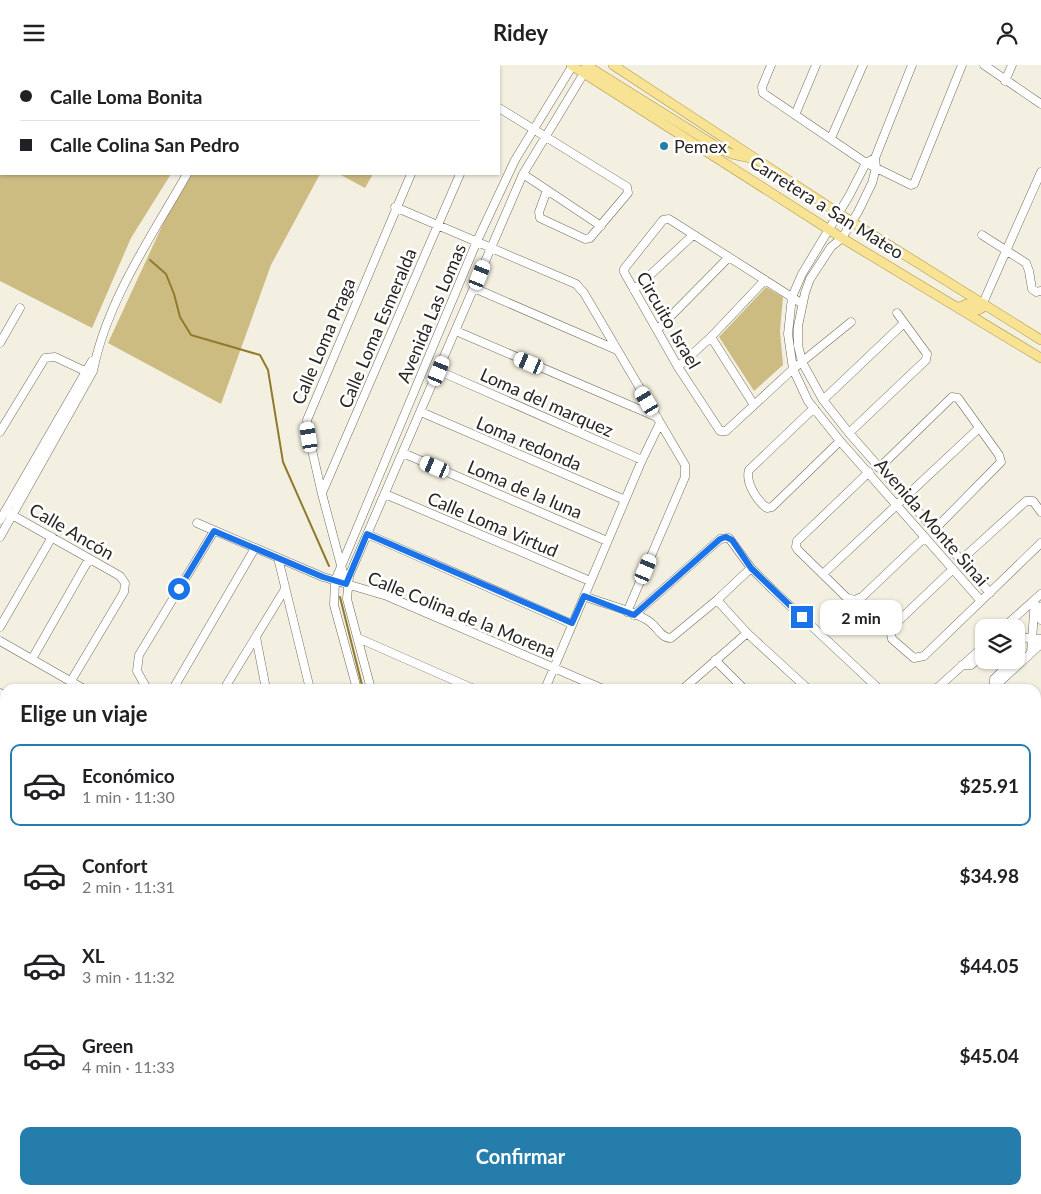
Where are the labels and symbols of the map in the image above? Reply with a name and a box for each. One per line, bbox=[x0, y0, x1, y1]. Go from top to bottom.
place label: Pemex bbox=[674, 135, 727, 157]
marker: Pemex bbox=[658, 140, 670, 152]
street label: Carretera a San Mateo bbox=[746, 151, 908, 263]
street label: Avenida Las Lomas bbox=[392, 240, 470, 386]
street label: Calle Loma Esmeralda bbox=[333, 245, 421, 411]
car bbox=[467, 258, 492, 292]
street label: Circuito Israel bbox=[632, 268, 706, 372]
street label: Calle Loma Praga bbox=[286, 275, 360, 407]
car bbox=[512, 350, 545, 376]
car bbox=[426, 354, 451, 388]
street label: Loma del marquez bbox=[477, 363, 617, 441]
car bbox=[632, 384, 661, 418]
street label: Loma redonda bbox=[473, 411, 585, 475]
car bbox=[299, 421, 318, 453]
street label: Avenida Monte Sinai bbox=[870, 453, 994, 591]
car bbox=[418, 454, 451, 480]
street label: Loma de la luna bbox=[464, 455, 586, 523]
street label: Calle Loma Virtud bbox=[424, 487, 562, 561]
street label: Calle Ancón bbox=[26, 498, 118, 564]
car bbox=[633, 552, 658, 586]
street label: Calle Colina de la Morena bbox=[365, 566, 559, 662]
route start bbox=[168, 578, 190, 600]
callout: 2 min bbox=[820, 599, 902, 635]
route end bbox=[791, 606, 813, 628]

